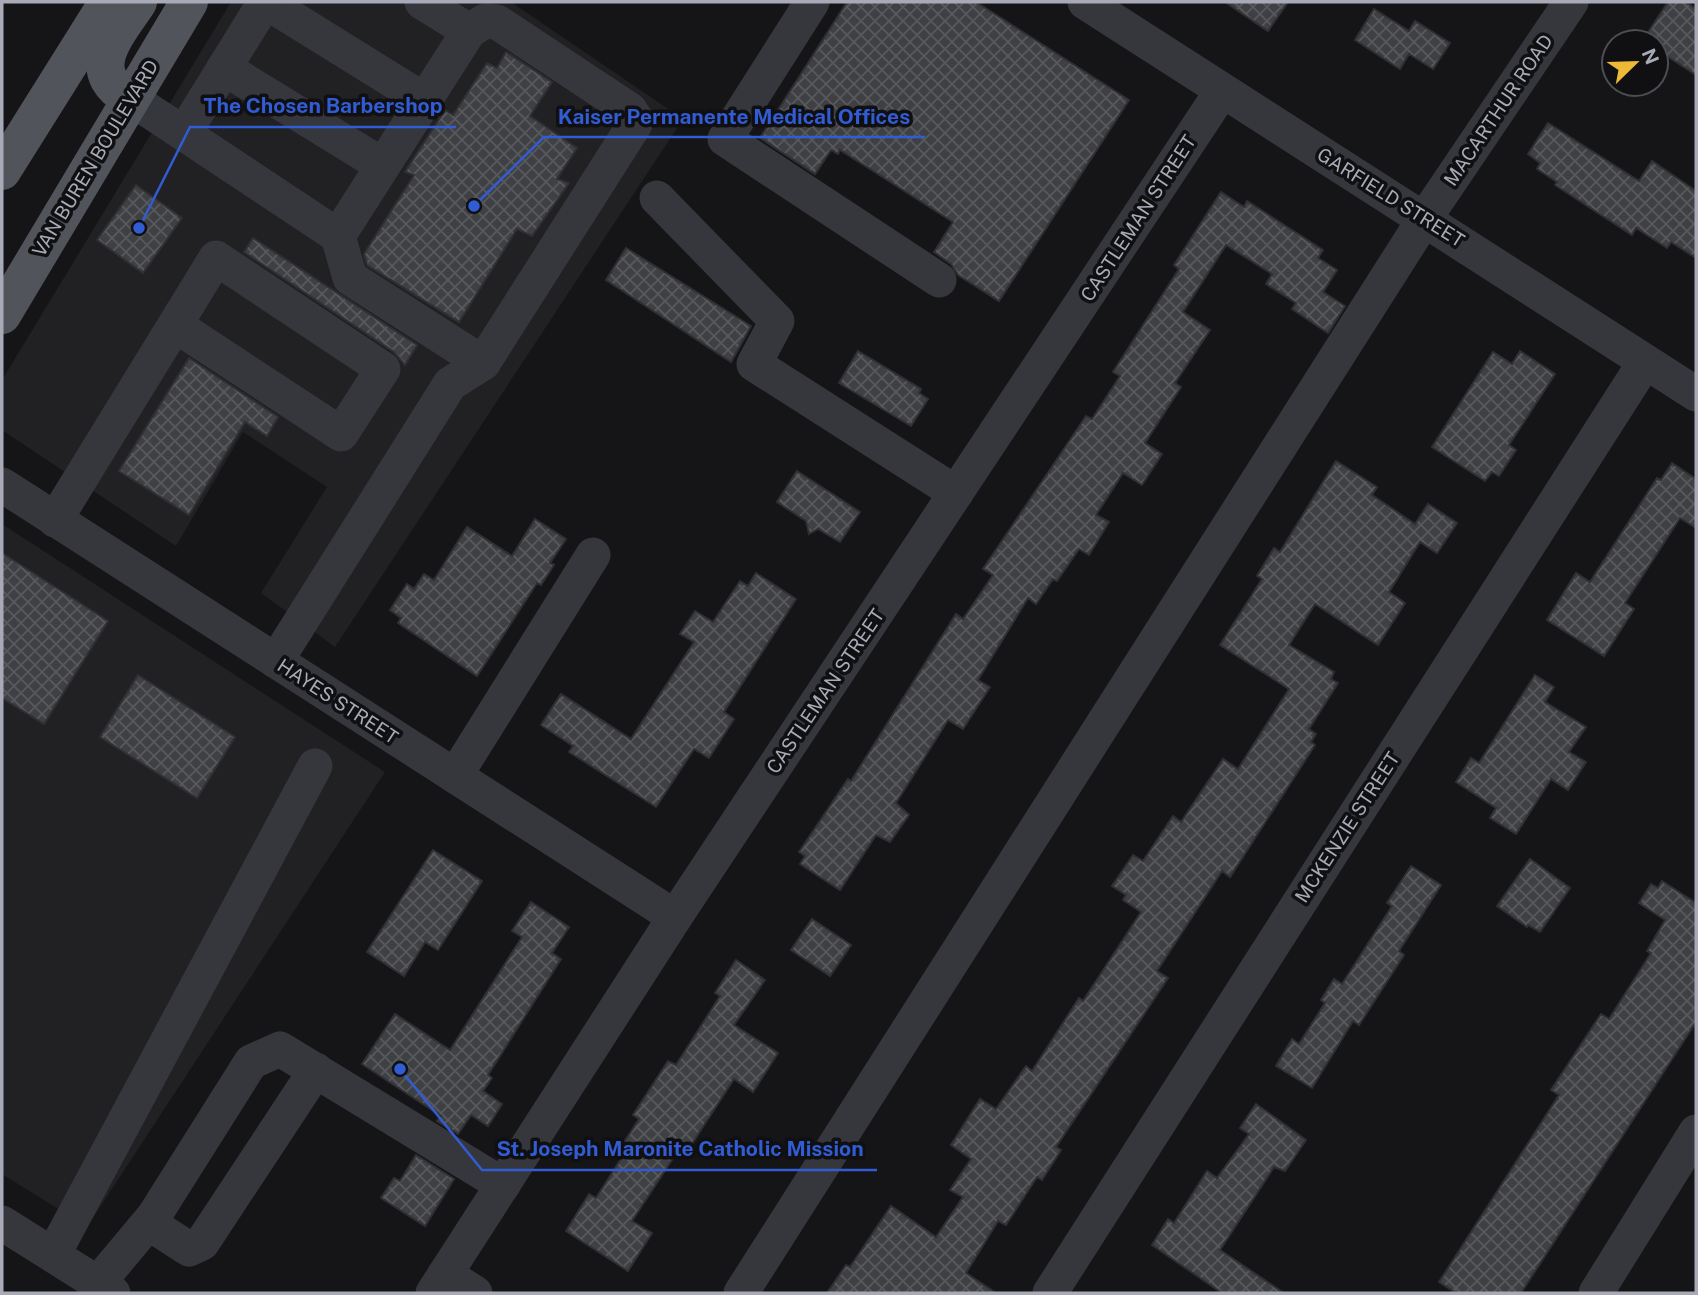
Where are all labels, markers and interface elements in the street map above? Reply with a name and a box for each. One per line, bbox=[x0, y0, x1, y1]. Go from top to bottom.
north arrow bbox=[1600, 28, 1670, 98]
street label: MACARTHUR ROAD bbox=[1439, 30, 1557, 190]
text: N bbox=[1638, 45, 1664, 67]
street label: VAN BUREN BOULEVARD bbox=[28, 56, 162, 260]
callout: The Chosen Barbershop bbox=[190, 85, 456, 127]
text: The Chosen Barbershop bbox=[204, 93, 442, 118]
callout: Kaiser Permanente Medical Offices bbox=[544, 95, 925, 137]
text: Kaiser Permanente Medical Offices bbox=[558, 104, 910, 129]
street label: CASTLEMAN STREET bbox=[1076, 131, 1200, 305]
street label: GARFIELD STREET bbox=[1313, 143, 1469, 251]
street label: CASTLEMAN STREET bbox=[762, 605, 888, 777]
street label: HAYES STREET bbox=[274, 654, 402, 748]
street label: MCKENZIE STREET bbox=[1290, 748, 1404, 906]
callout: St. Joseph Maronite Catholic Mission bbox=[482, 1128, 877, 1170]
text: St. Joseph Maronite Catholic Mission bbox=[496, 1136, 864, 1161]

